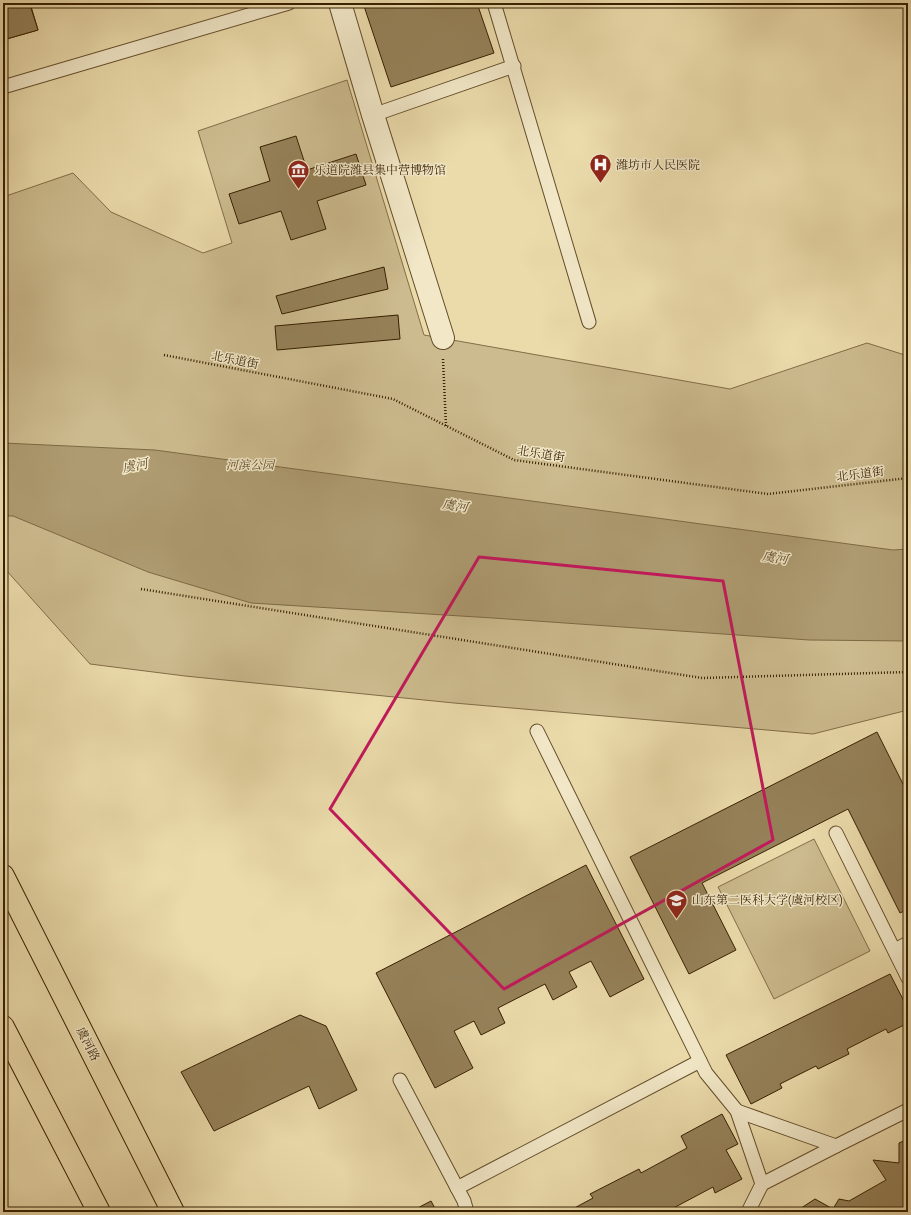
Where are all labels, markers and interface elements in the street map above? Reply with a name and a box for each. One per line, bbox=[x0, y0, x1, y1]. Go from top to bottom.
hospital icon: 潍坊市人民医院 bbox=[588, 152, 614, 185]
museum icon: 乐道院潍县集中营博物馆 bbox=[285, 157, 311, 190]
place label: 潍坊市人民医院 bbox=[616, 158, 700, 172]
place label: 乐道院潍县集中营博物馆 bbox=[314, 163, 446, 177]
street label: 北乐道街 bbox=[210, 349, 261, 372]
street label: 北乐道街 bbox=[516, 443, 567, 465]
water label: 虞河 bbox=[121, 455, 151, 476]
park label: 河滨公园 bbox=[226, 458, 276, 472]
street label: 北乐道街 bbox=[835, 464, 886, 484]
water label: 虞河 bbox=[441, 496, 471, 516]
water label: 虞河 bbox=[761, 548, 791, 568]
school or university icon: 山东第二医科大学(虞河校区) bbox=[663, 887, 689, 920]
place label: 山东第二医科大学(虞河校区) bbox=[692, 893, 843, 907]
street label: 虞河路 bbox=[74, 1025, 102, 1063]

